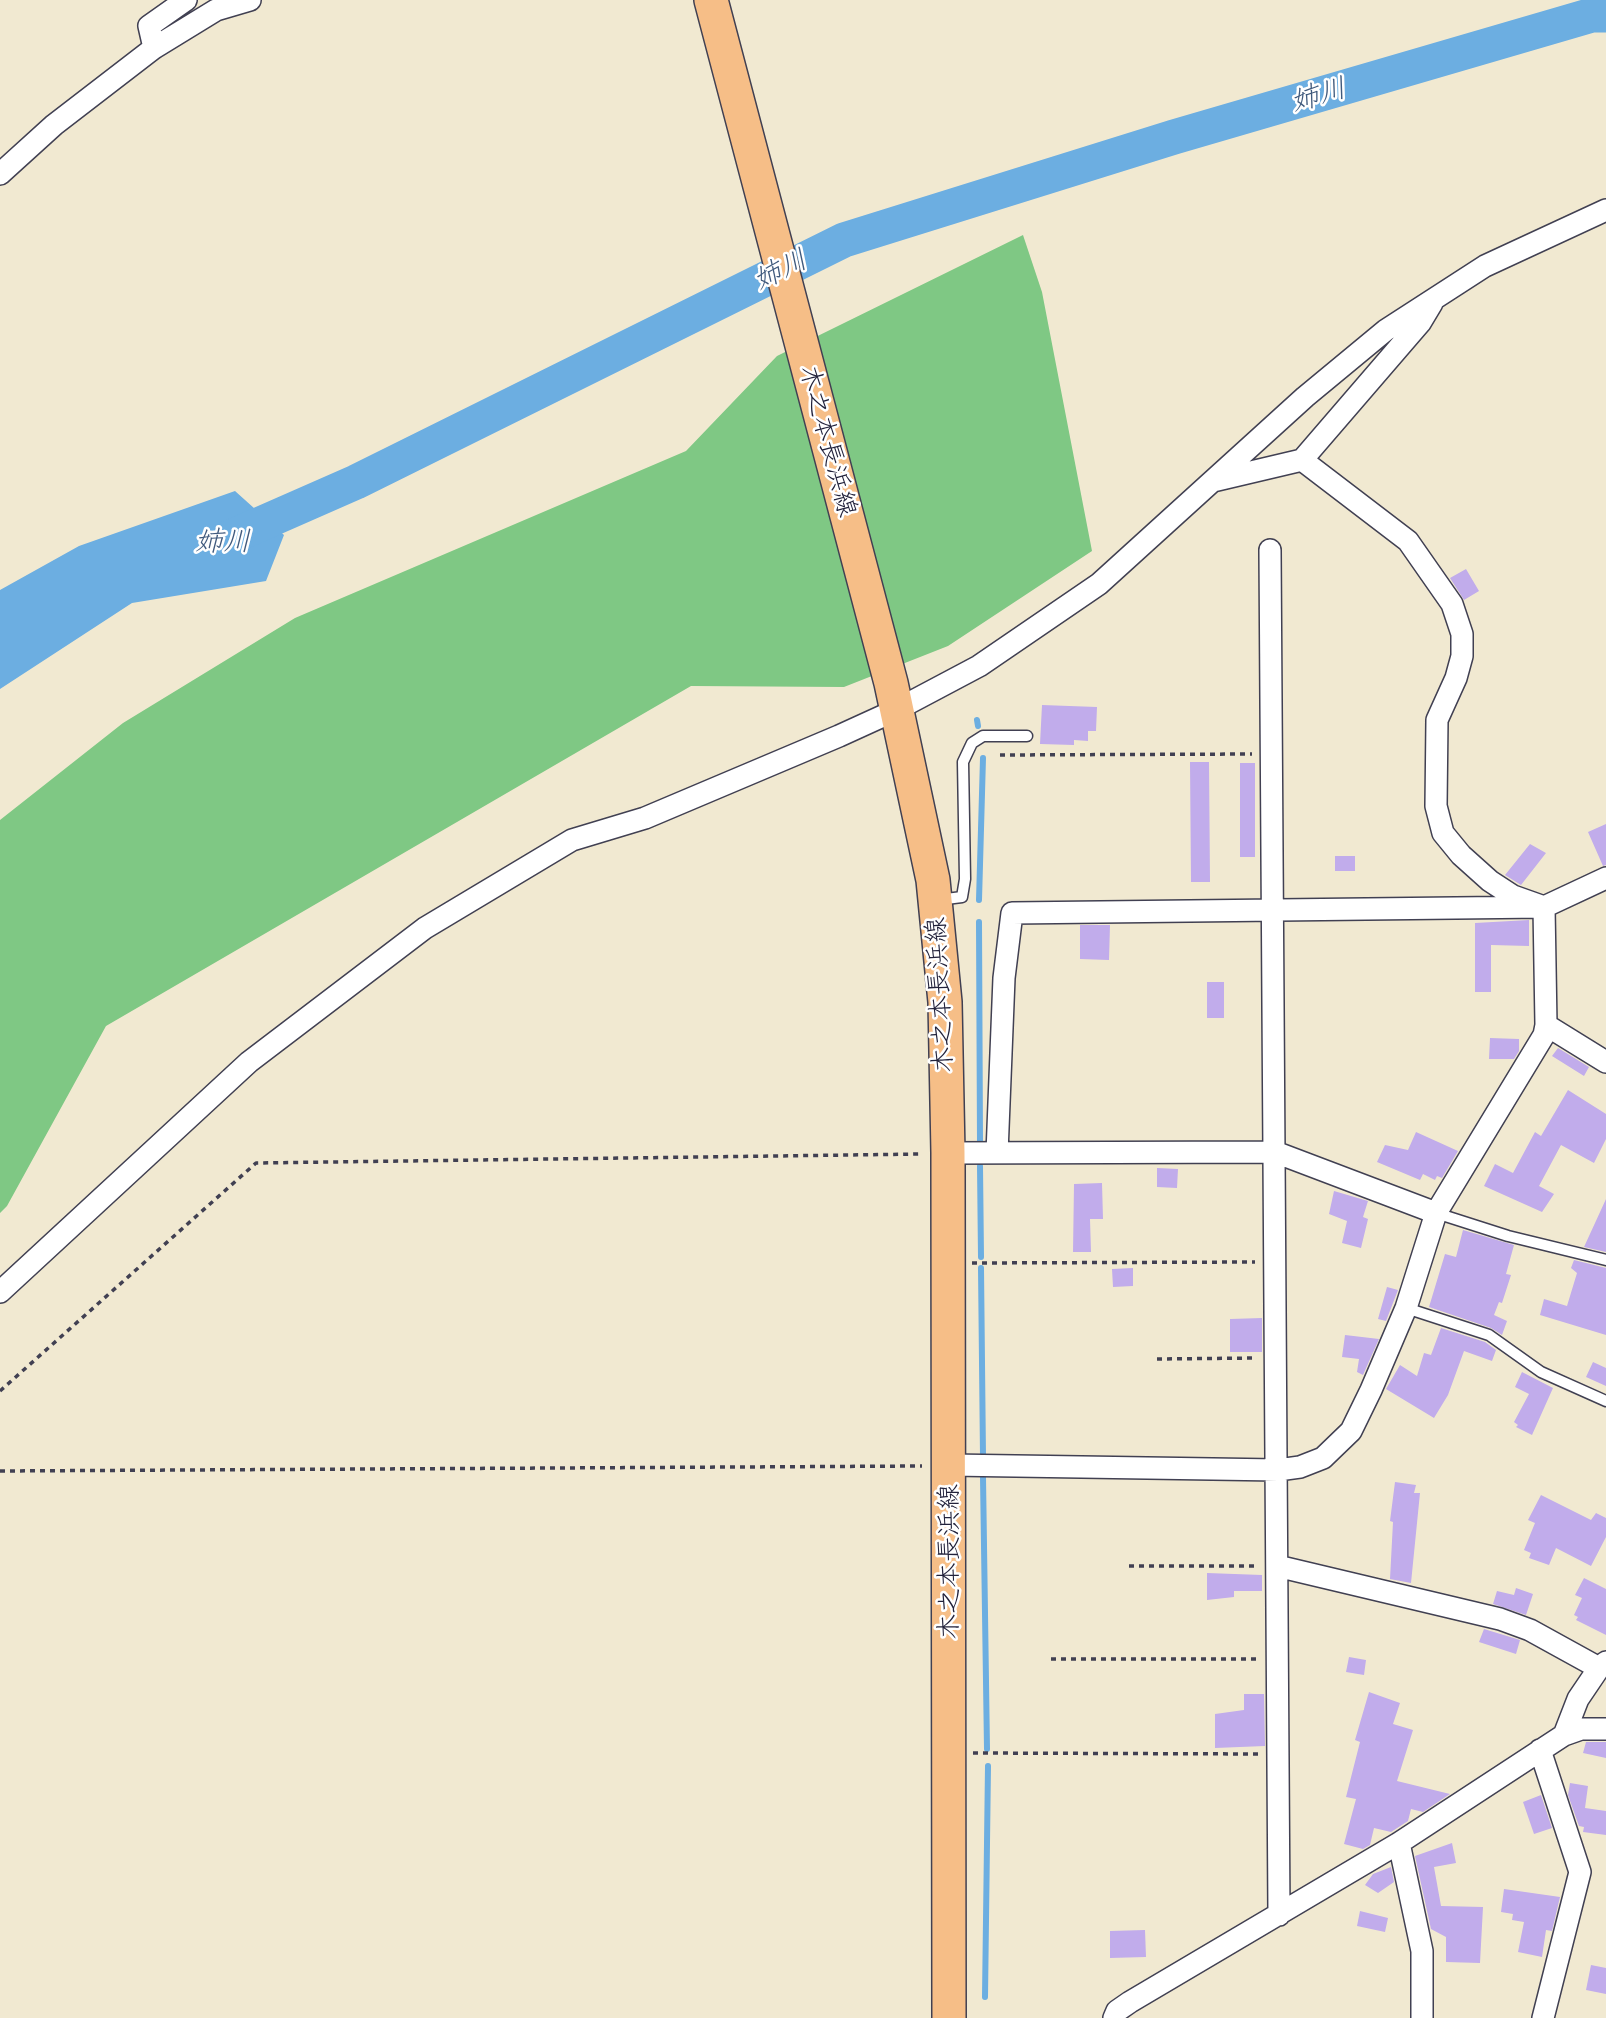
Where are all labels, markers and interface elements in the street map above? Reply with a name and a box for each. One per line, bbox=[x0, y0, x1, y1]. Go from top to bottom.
water label: 姉川 bbox=[1287, 72, 1351, 120]
water label: 姉川 bbox=[748, 244, 814, 298]
street label: 木之本長浜線 bbox=[792, 362, 862, 520]
water label: 姉川 bbox=[195, 526, 251, 560]
street label: 木之本長浜線 bbox=[921, 916, 961, 1074]
street label: 木之本長浜線 bbox=[934, 1484, 966, 1640]

